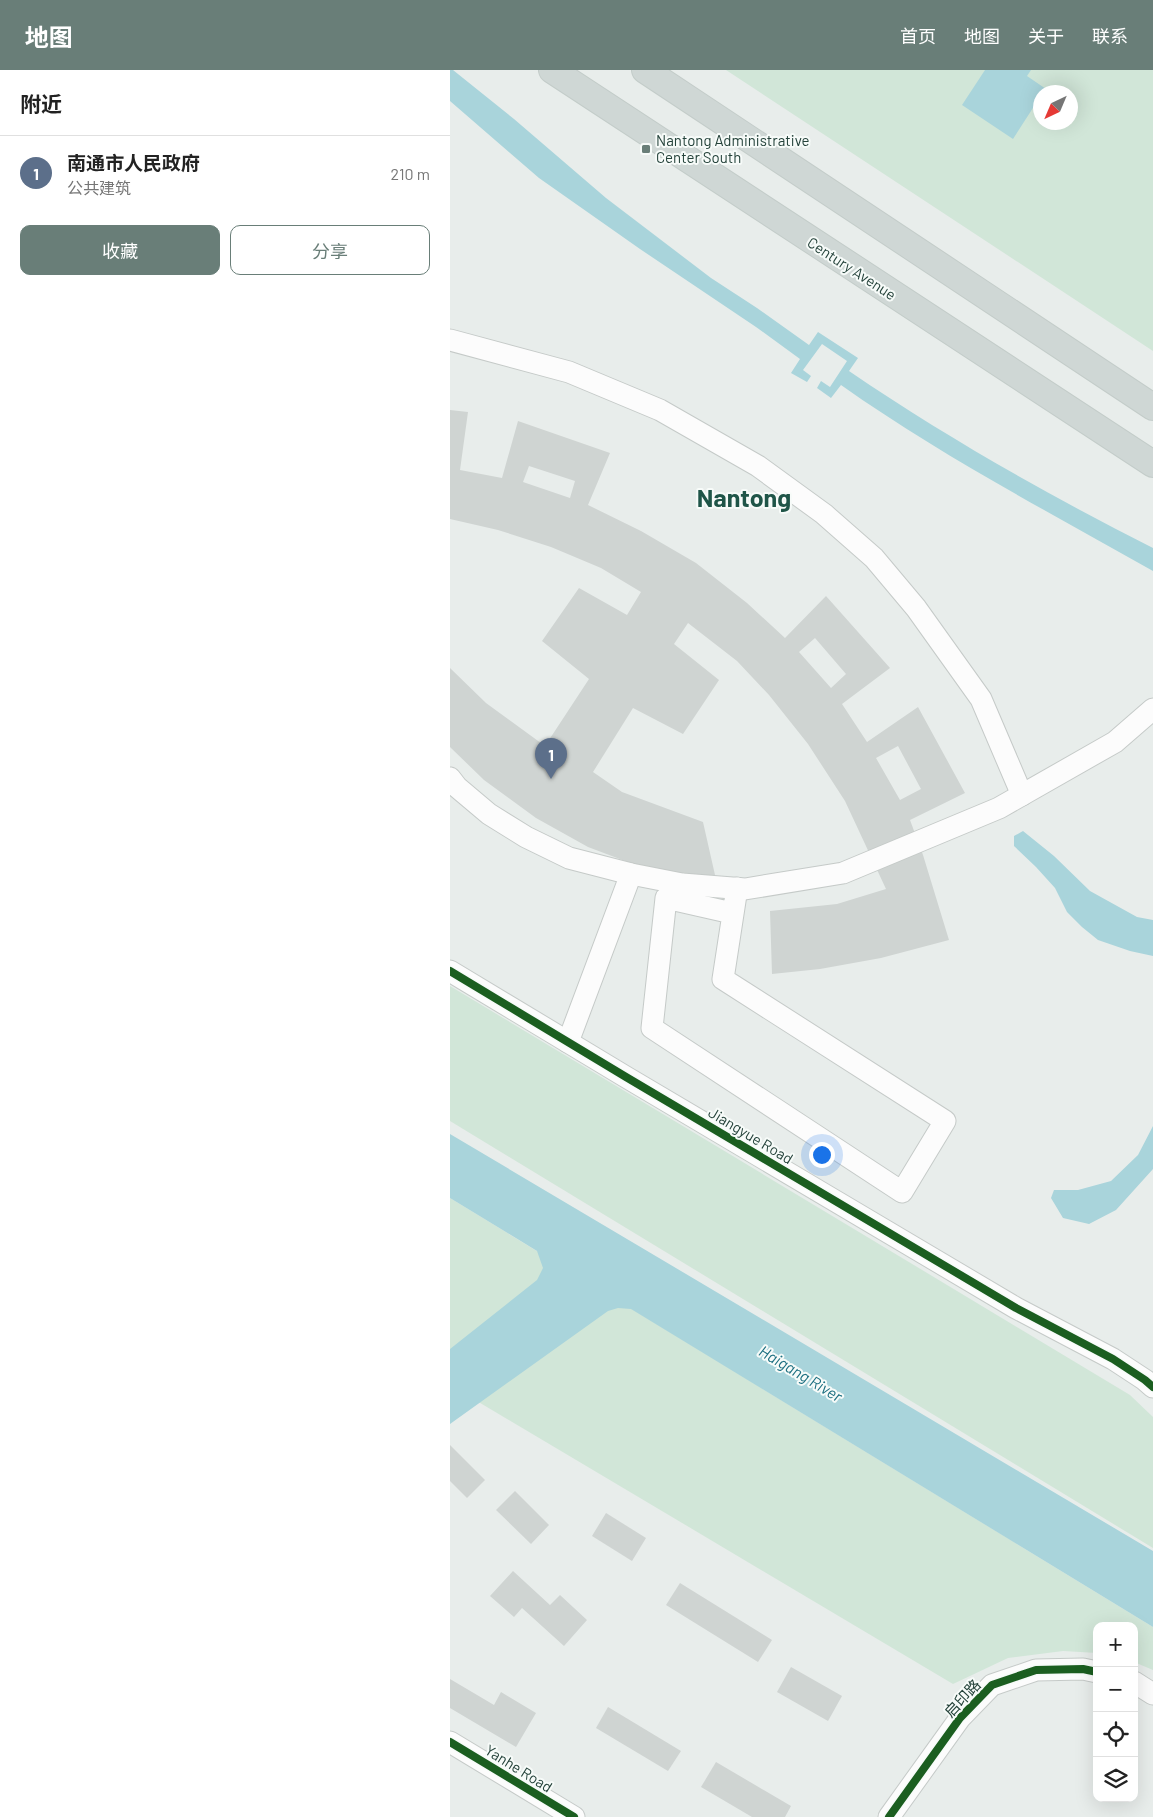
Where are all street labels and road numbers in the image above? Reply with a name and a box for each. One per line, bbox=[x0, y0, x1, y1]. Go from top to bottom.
street label: Century Avenue bbox=[804, 233, 900, 303]
street label: Jiangyue Road bbox=[705, 1103, 797, 1167]
street label: 启印路 bbox=[940, 1675, 984, 1721]
street label: Yanhe Road bbox=[482, 1740, 556, 1796]

